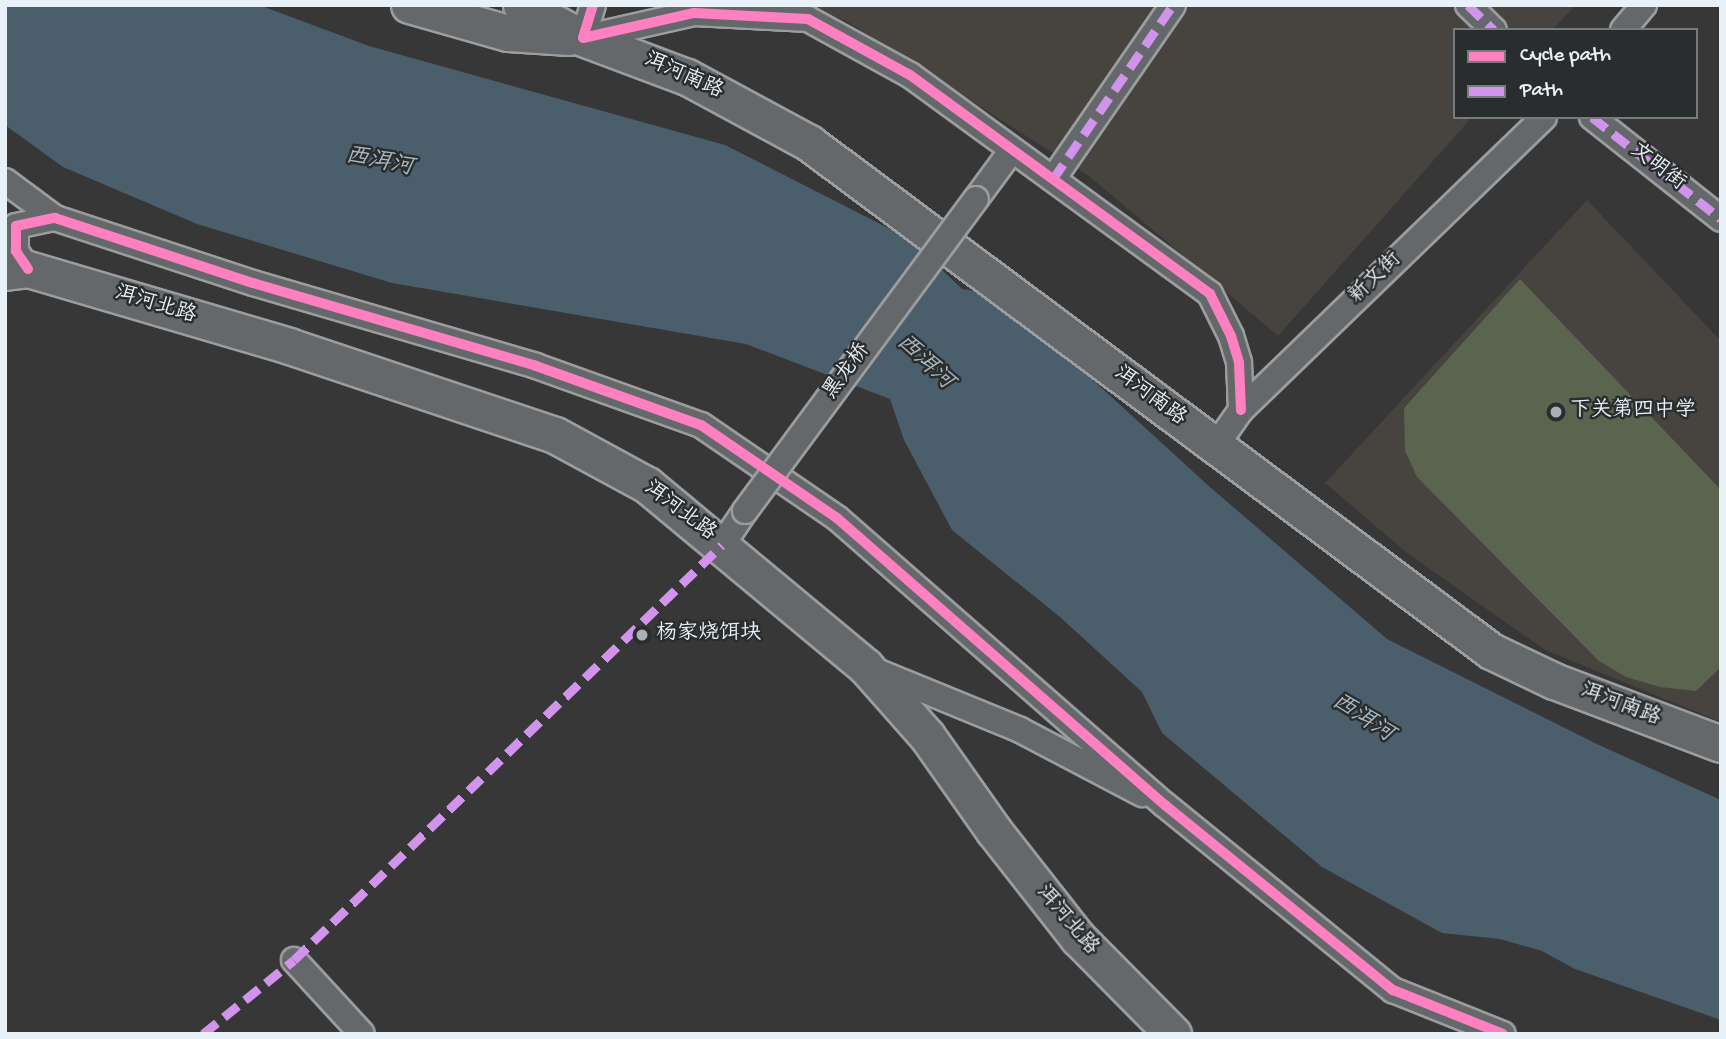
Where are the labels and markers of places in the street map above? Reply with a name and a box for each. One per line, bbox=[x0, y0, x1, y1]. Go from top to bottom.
place label: 下关第四中学 bbox=[1570, 399, 1696, 425]
marker: 下关第四中学 bbox=[1548, 404, 1564, 420]
place label: 杨家烧饵块 bbox=[656, 622, 761, 648]
marker: 杨家烧饵块 bbox=[634, 627, 650, 643]

